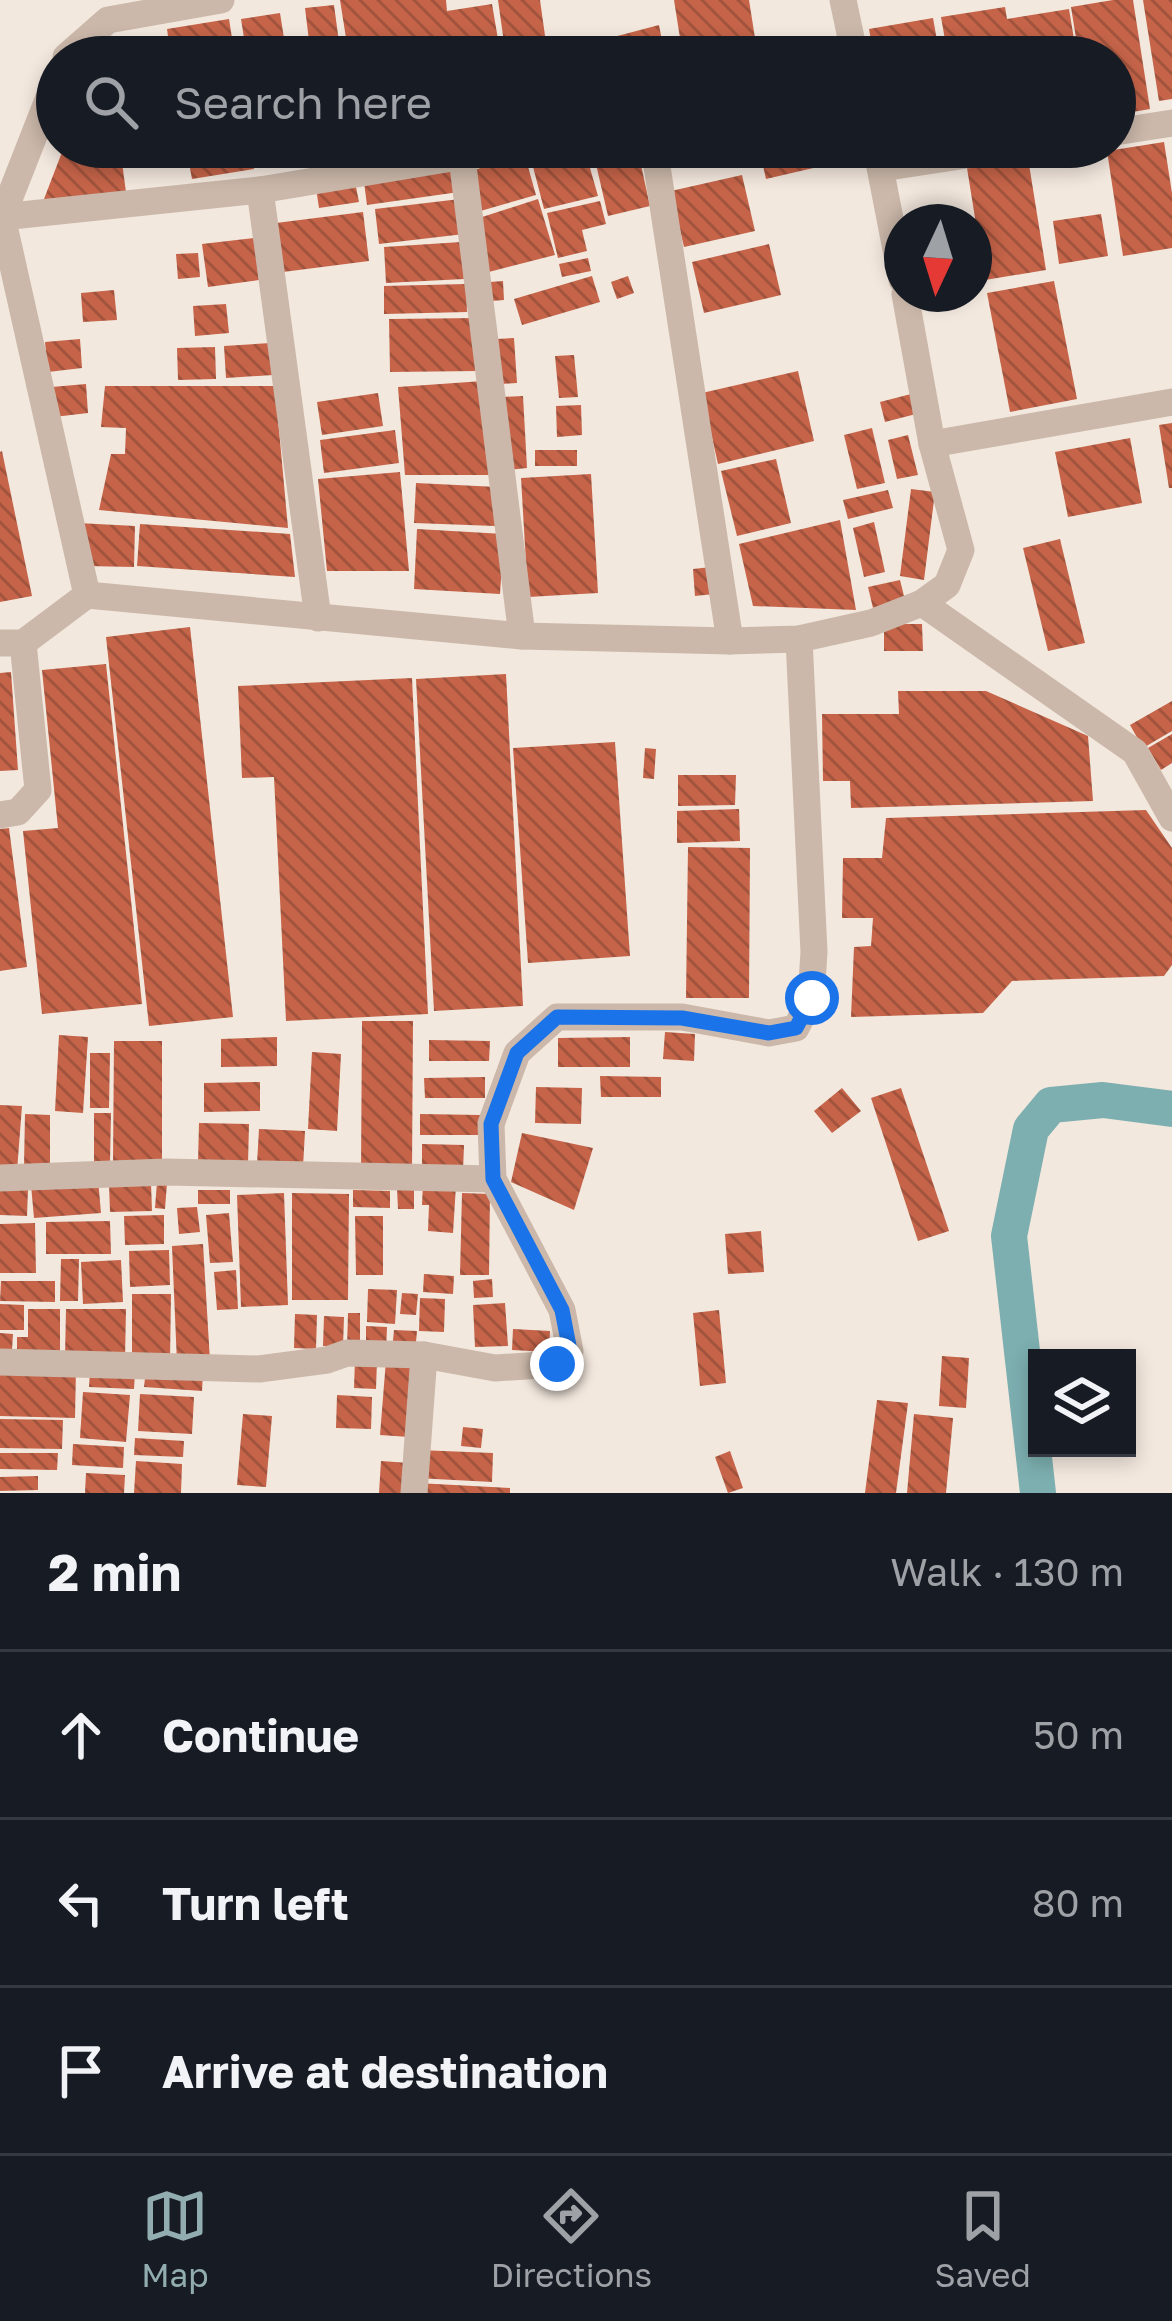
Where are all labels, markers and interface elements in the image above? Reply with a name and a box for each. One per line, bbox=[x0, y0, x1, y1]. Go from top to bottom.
search box bbox=[36, 36, 1136, 168]
icon: search bbox=[78, 69, 144, 135]
text: Search here bbox=[174, 75, 432, 129]
north arrow bbox=[884, 204, 992, 312]
route start bbox=[785, 971, 839, 1025]
route end bbox=[530, 1337, 584, 1391]
map controls bbox=[1028, 1349, 1136, 1457]
button: layers bbox=[1028, 1349, 1136, 1457]
text: 2 min bbox=[48, 1541, 181, 1602]
text: Walk · 130 m bbox=[890, 1548, 1124, 1595]
icon: ahead bbox=[48, 1702, 114, 1768]
text: Continue bbox=[162, 1708, 359, 1762]
text: 50 m bbox=[1033, 1711, 1124, 1758]
icon: left bbox=[48, 1870, 114, 1936]
text: Turn left bbox=[162, 1876, 349, 1930]
text: 80 m bbox=[1032, 1879, 1124, 1926]
icon: arrive bbox=[48, 2038, 114, 2104]
text: Arrive at destination bbox=[162, 2044, 608, 2098]
tab: Map bbox=[141, 2183, 209, 2294]
tab: Directions bbox=[491, 2183, 652, 2294]
tab: Saved bbox=[934, 2183, 1031, 2294]

